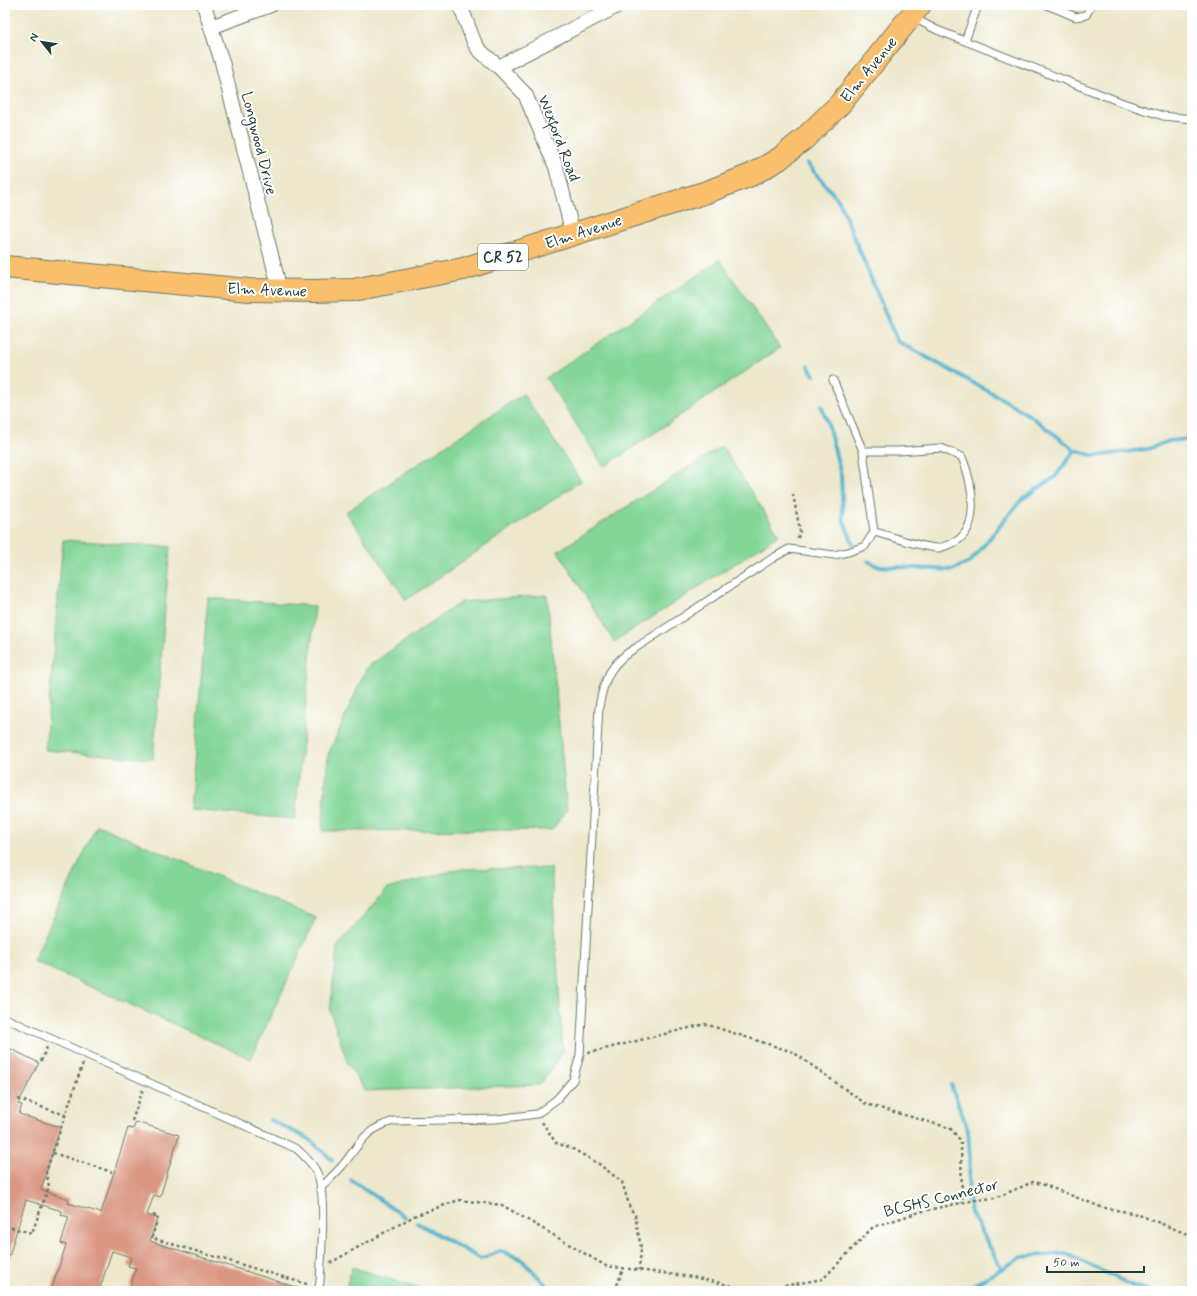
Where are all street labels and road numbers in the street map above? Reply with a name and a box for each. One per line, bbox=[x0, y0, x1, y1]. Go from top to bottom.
street label: Elm Avenue bbox=[836, 32, 902, 108]
street label: Longwood Drive bbox=[235, 90, 282, 197]
street label: Wexford Road bbox=[531, 92, 585, 186]
street label: Elm Avenue bbox=[542, 210, 625, 255]
road number: CR 52 bbox=[478, 244, 528, 270]
street label: Elm Avenue bbox=[227, 279, 307, 302]
street label: BCSHS Connector bbox=[882, 1174, 1001, 1223]

